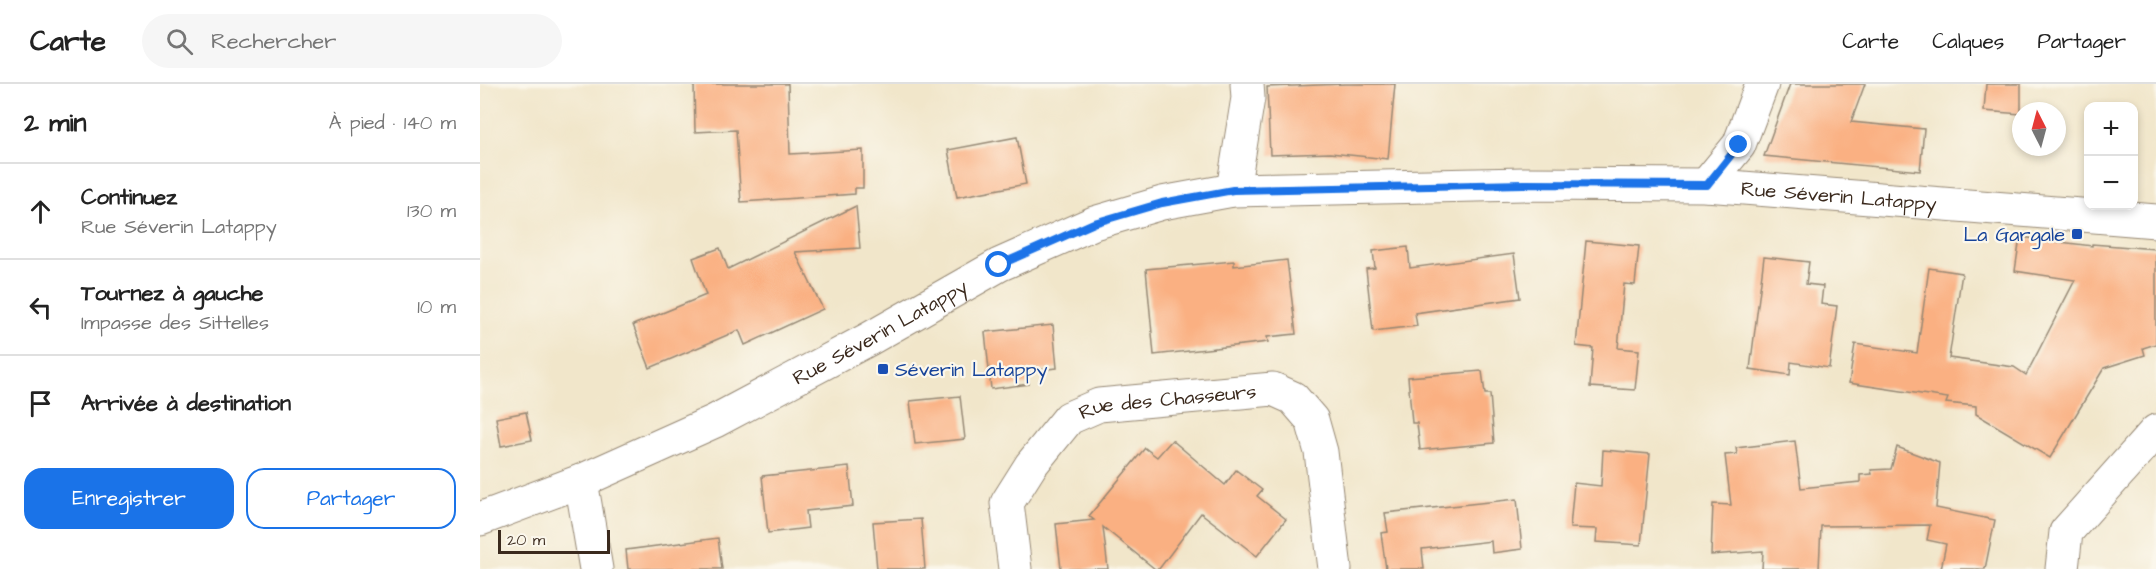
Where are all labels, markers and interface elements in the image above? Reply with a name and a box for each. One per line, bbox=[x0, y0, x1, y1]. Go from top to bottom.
search box bbox=[142, 14, 562, 68]
text: Carte bbox=[30, 22, 106, 61]
icon: search bbox=[163, 25, 196, 58]
text: Rechercher bbox=[211, 26, 336, 57]
text: Carte bbox=[1842, 27, 1899, 56]
text: Calques bbox=[1932, 27, 2004, 56]
text: Partager bbox=[2037, 27, 2126, 56]
north arrow bbox=[2012, 102, 2066, 156]
map controls bbox=[2084, 102, 2138, 210]
button: + bbox=[2084, 102, 2138, 156]
text: 2 min bbox=[24, 105, 86, 141]
text: À pied · 140 m bbox=[329, 109, 456, 137]
route end bbox=[1725, 131, 1751, 157]
button: − bbox=[2084, 156, 2138, 210]
street label: Rue Séverin Latappy bbox=[1740, 175, 1937, 219]
text: Continuez bbox=[81, 182, 177, 213]
icon: ahead bbox=[24, 195, 57, 228]
text: 130 m bbox=[407, 197, 456, 225]
text: Rue Séverin Latappy bbox=[81, 213, 277, 241]
place label: La Gargale bbox=[1963, 221, 2065, 250]
marker: La Gargale bbox=[2070, 227, 2084, 241]
route start bbox=[985, 251, 1011, 277]
street label: Rue Séverin Latappy bbox=[790, 273, 972, 389]
text: Tournez à gauche bbox=[81, 278, 263, 309]
icon: left bbox=[24, 291, 57, 324]
text: 10 m bbox=[417, 293, 456, 321]
text: Impasse des Sittelles bbox=[81, 309, 269, 337]
place label: Séverin Latappy bbox=[895, 357, 1047, 381]
marker: Séverin Latappy bbox=[876, 362, 890, 376]
street label: Rue des Chasseurs bbox=[1075, 378, 1258, 427]
icon: arrive bbox=[24, 387, 57, 420]
text: Arrivée à destination bbox=[81, 388, 291, 419]
button: Enregistrer bbox=[24, 468, 234, 529]
button: Partager bbox=[246, 468, 456, 529]
scale bar bbox=[498, 527, 610, 554]
text: 20 m bbox=[507, 529, 545, 551]

